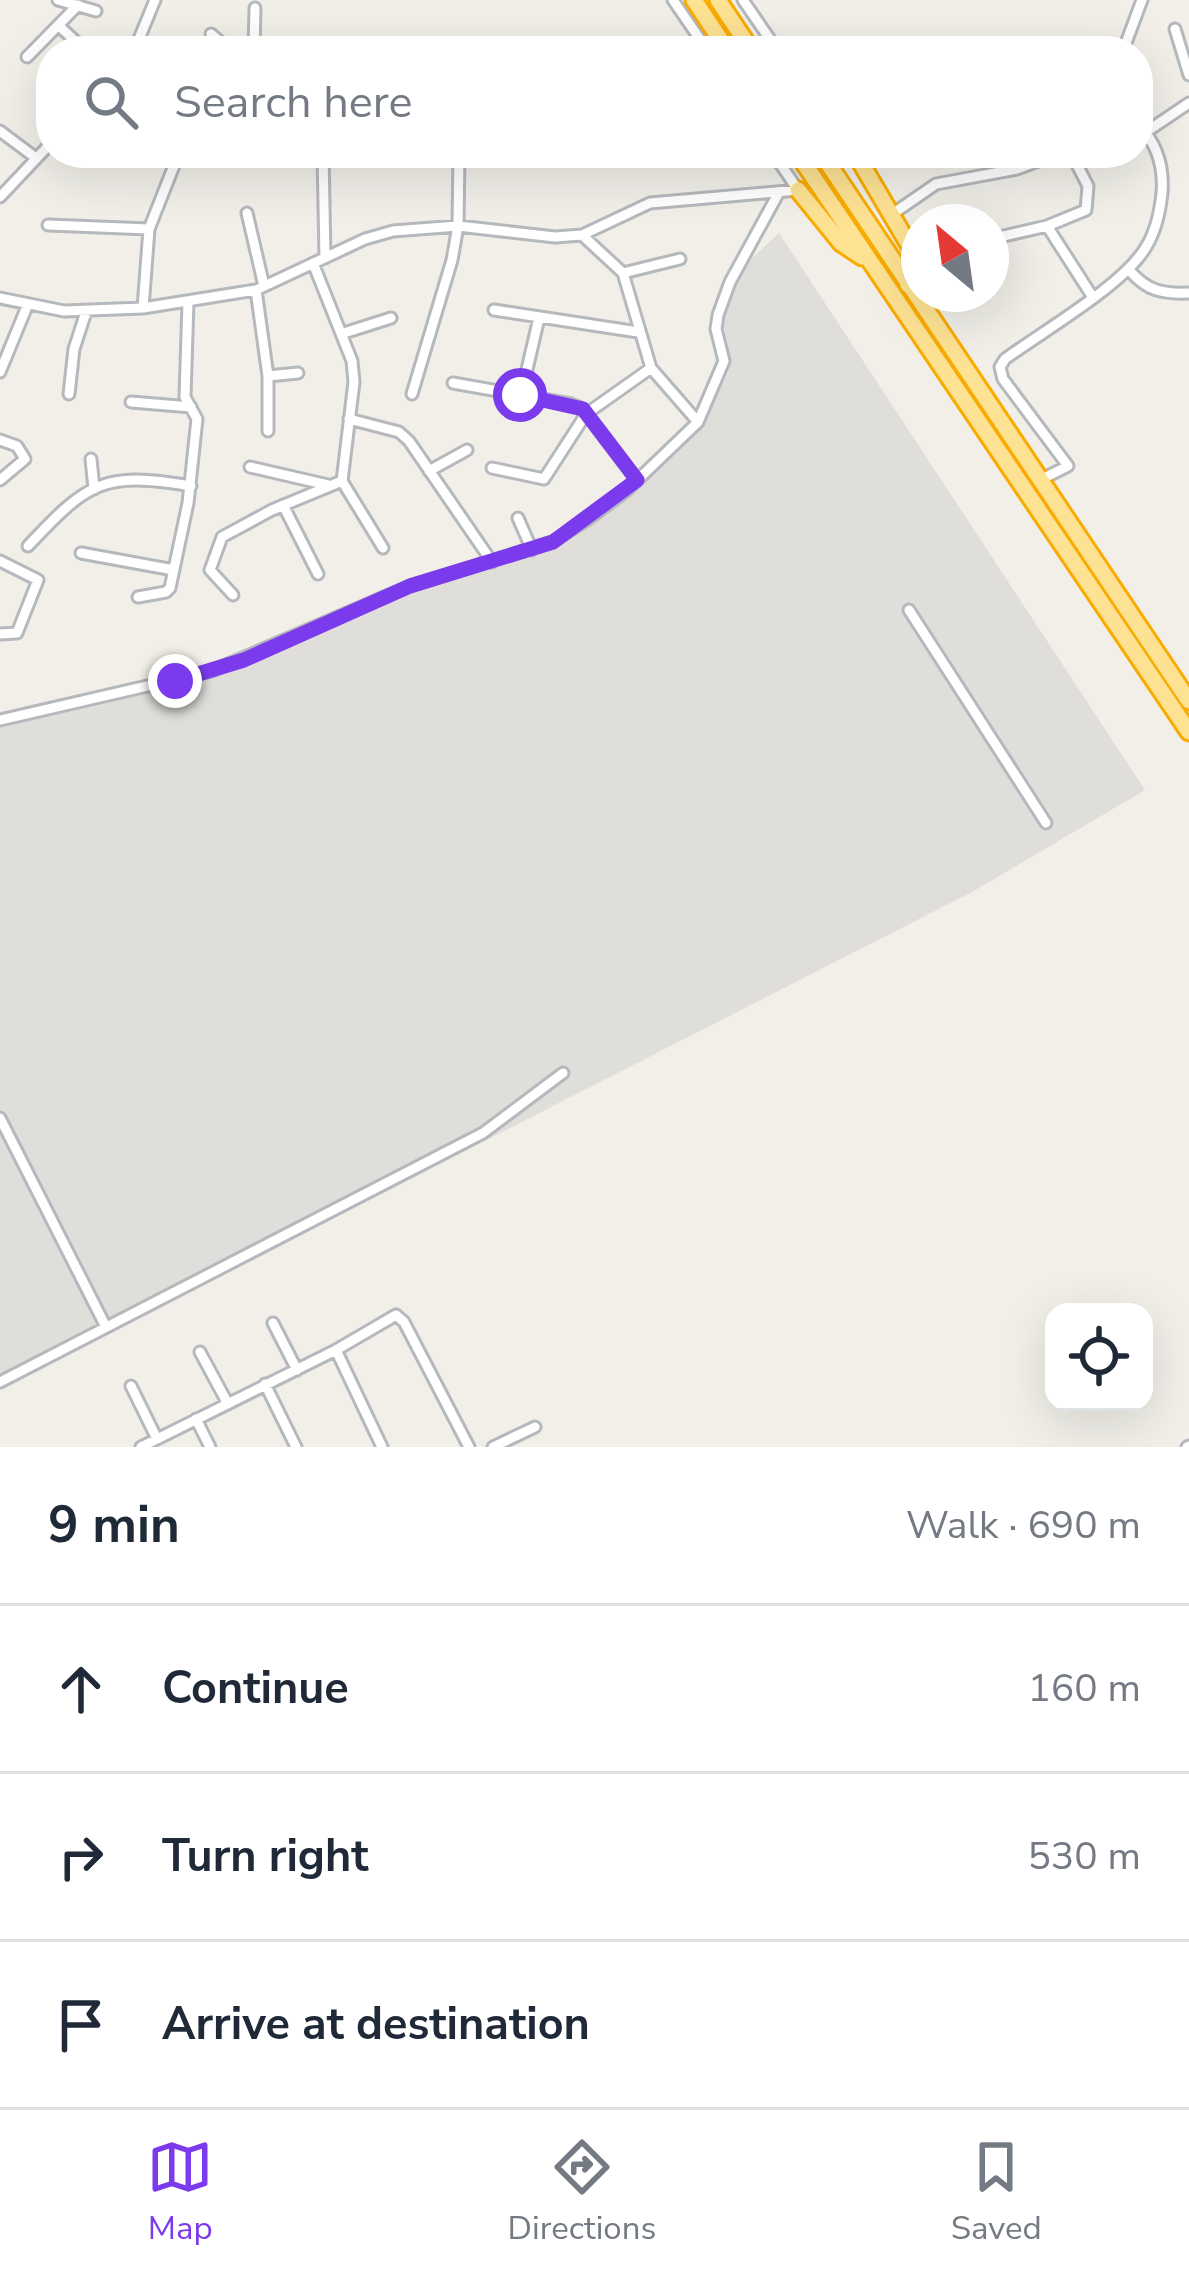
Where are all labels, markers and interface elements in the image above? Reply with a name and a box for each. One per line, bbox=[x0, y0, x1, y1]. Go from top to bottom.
search box bbox=[36, 36, 1153, 168]
icon: search bbox=[78, 69, 144, 135]
text: Search here bbox=[174, 72, 413, 133]
north arrow bbox=[901, 204, 1009, 312]
route start bbox=[493, 368, 547, 422]
route end bbox=[148, 654, 202, 708]
map controls bbox=[1045, 1303, 1153, 1411]
button: locate bbox=[1045, 1303, 1153, 1411]
text: 9 min bbox=[48, 1490, 180, 1560]
text: Walk · 690 m bbox=[906, 1499, 1141, 1552]
icon: ahead bbox=[48, 1656, 114, 1722]
text: Continue bbox=[162, 1658, 349, 1719]
text: 160 m bbox=[1027, 1662, 1141, 1715]
icon: right bbox=[48, 1824, 114, 1890]
text: Turn right bbox=[162, 1826, 369, 1887]
text: 530 m bbox=[1027, 1830, 1141, 1883]
icon: arrive bbox=[48, 1992, 114, 2058]
text: Arrive at destination bbox=[162, 1994, 590, 2055]
tab: Map bbox=[147, 2134, 213, 2251]
tab: Directions bbox=[508, 2134, 656, 2251]
tab: Saved bbox=[951, 2134, 1042, 2251]

